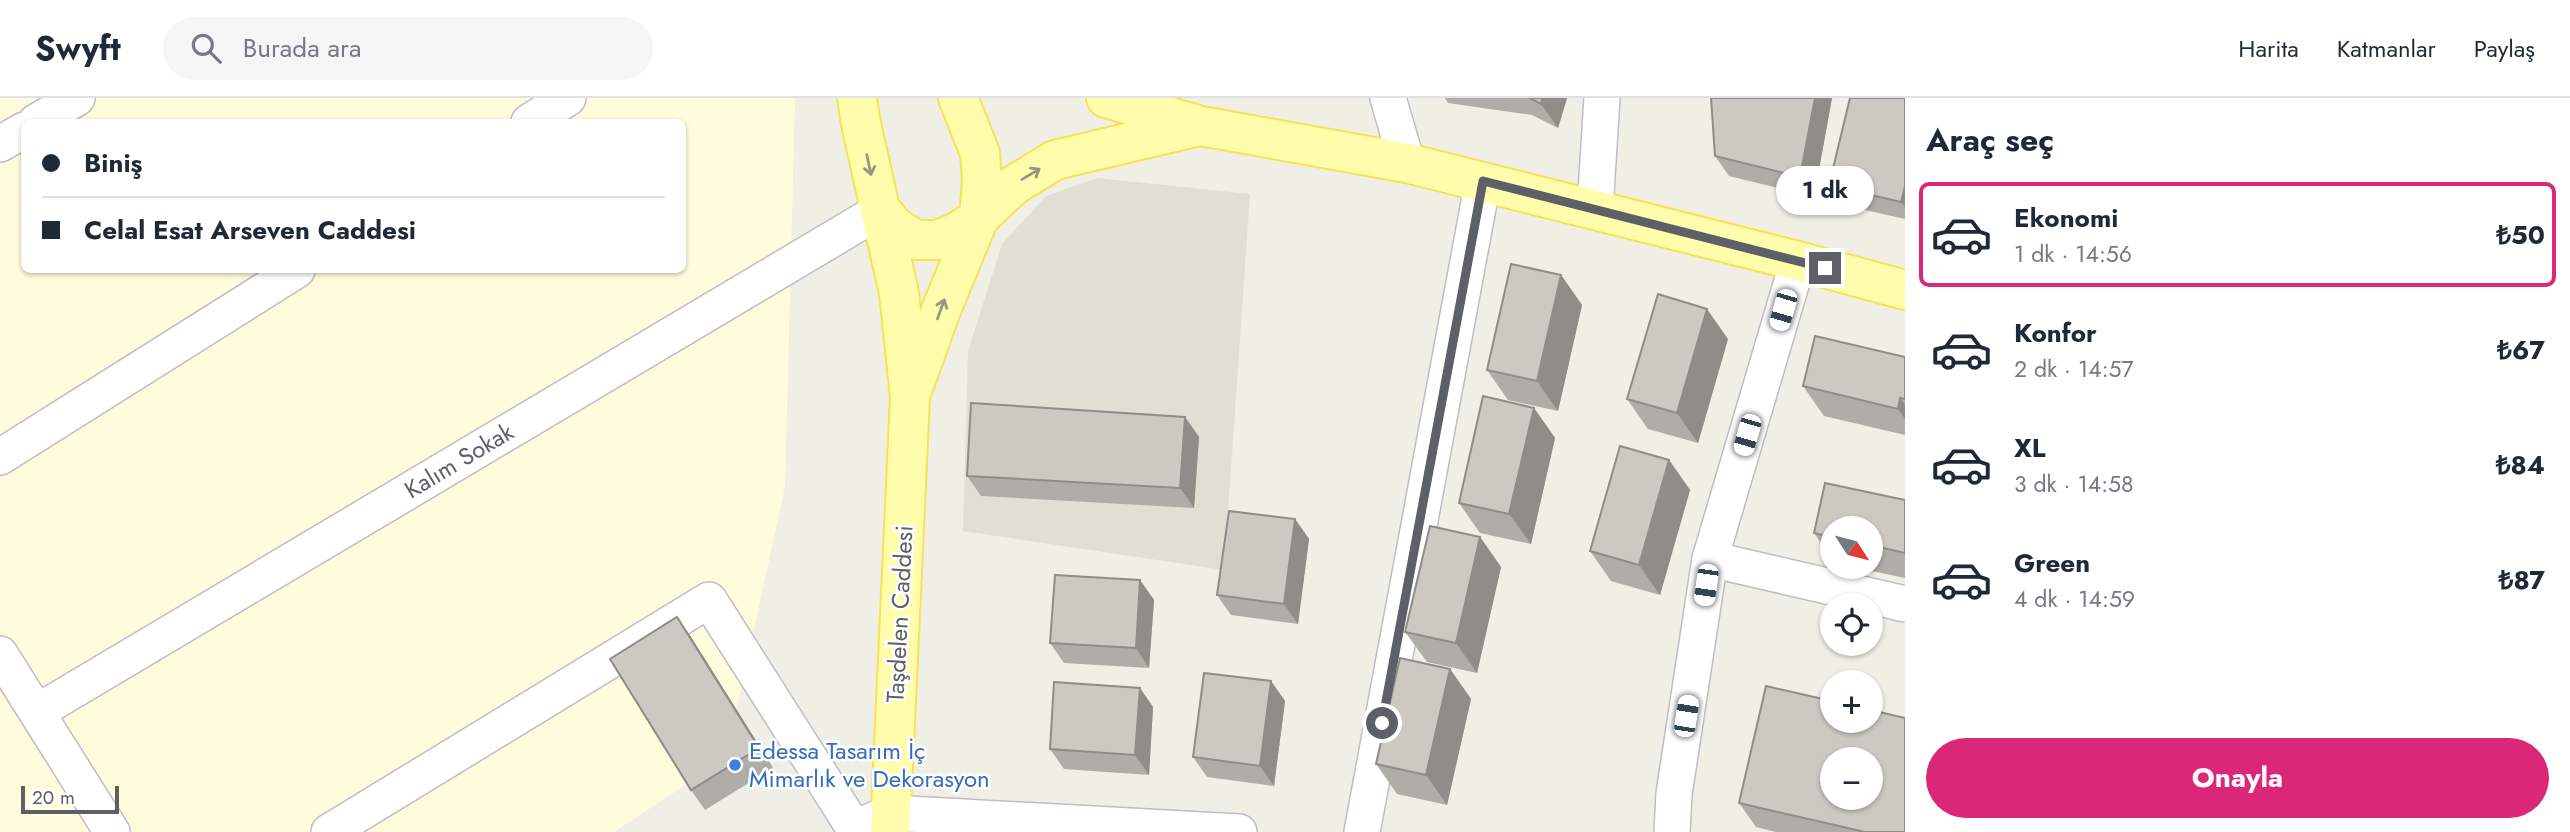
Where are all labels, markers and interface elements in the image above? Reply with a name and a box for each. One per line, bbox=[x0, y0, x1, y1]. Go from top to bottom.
search box bbox=[163, 17, 653, 80]
text: Swyft bbox=[35, 25, 121, 72]
icon: search bbox=[187, 29, 225, 67]
text: Burada ara bbox=[243, 29, 361, 67]
text: Harita bbox=[2238, 31, 2299, 66]
text: Katmanlar bbox=[2337, 31, 2436, 66]
text: Paylaş bbox=[2474, 31, 2535, 66]
text: Araç seç bbox=[1926, 117, 2054, 163]
text: Biniş bbox=[84, 144, 142, 182]
one-way arrow bbox=[863, 153, 877, 176]
callout: 1 dk bbox=[1776, 166, 1874, 216]
one-way arrow bbox=[1021, 167, 1041, 181]
text: 1 dk bbox=[1802, 173, 1848, 207]
text: Ekonomi bbox=[2014, 199, 2118, 237]
icon: car bbox=[1930, 203, 1993, 266]
text: Celal Esat Arseven Caddesi bbox=[84, 211, 416, 249]
text: ₺50 bbox=[2496, 216, 2545, 254]
text: 1 dk · 14:56 bbox=[2014, 237, 2132, 271]
route end bbox=[1809, 252, 1841, 284]
car bbox=[1768, 287, 1799, 333]
one-way arrow bbox=[936, 299, 949, 321]
text: Konfor bbox=[2014, 314, 2097, 352]
icon: car bbox=[1930, 318, 1993, 381]
text: ₺67 bbox=[2497, 331, 2545, 369]
text: 2 dk · 14:57 bbox=[2014, 352, 2134, 386]
car bbox=[1732, 412, 1763, 458]
street label: Kalım Sokak bbox=[398, 414, 520, 507]
text: XL bbox=[2014, 429, 2046, 467]
icon: car bbox=[1930, 433, 1993, 496]
text: ₺84 bbox=[2496, 446, 2545, 484]
text: 3 dk · 14:58 bbox=[2014, 467, 2134, 501]
north arrow bbox=[1820, 516, 1883, 579]
map controls bbox=[1820, 516, 1883, 810]
street label: Taşdelen Caddesi bbox=[877, 525, 922, 703]
text: Green bbox=[2014, 544, 2090, 582]
icon: car bbox=[1930, 548, 1993, 611]
text: ₺87 bbox=[2499, 561, 2545, 599]
car bbox=[1693, 563, 1720, 607]
text: 4 dk · 14:59 bbox=[2014, 582, 2135, 616]
button: locate bbox=[1820, 593, 1883, 656]
button: + bbox=[1820, 670, 1883, 733]
car bbox=[1673, 694, 1700, 738]
route start bbox=[1366, 707, 1398, 739]
place label: Edessa Tasarım İç Mimarlık ve Dekorasyon bbox=[749, 733, 990, 796]
button: Onayla bbox=[1926, 738, 2549, 818]
button: − bbox=[1820, 747, 1883, 810]
marker: Edessa Tasarım İç Mimarlık ve Dekorasyon bbox=[727, 757, 743, 773]
scale bar bbox=[21, 783, 119, 815]
text: 20 m bbox=[32, 784, 75, 811]

